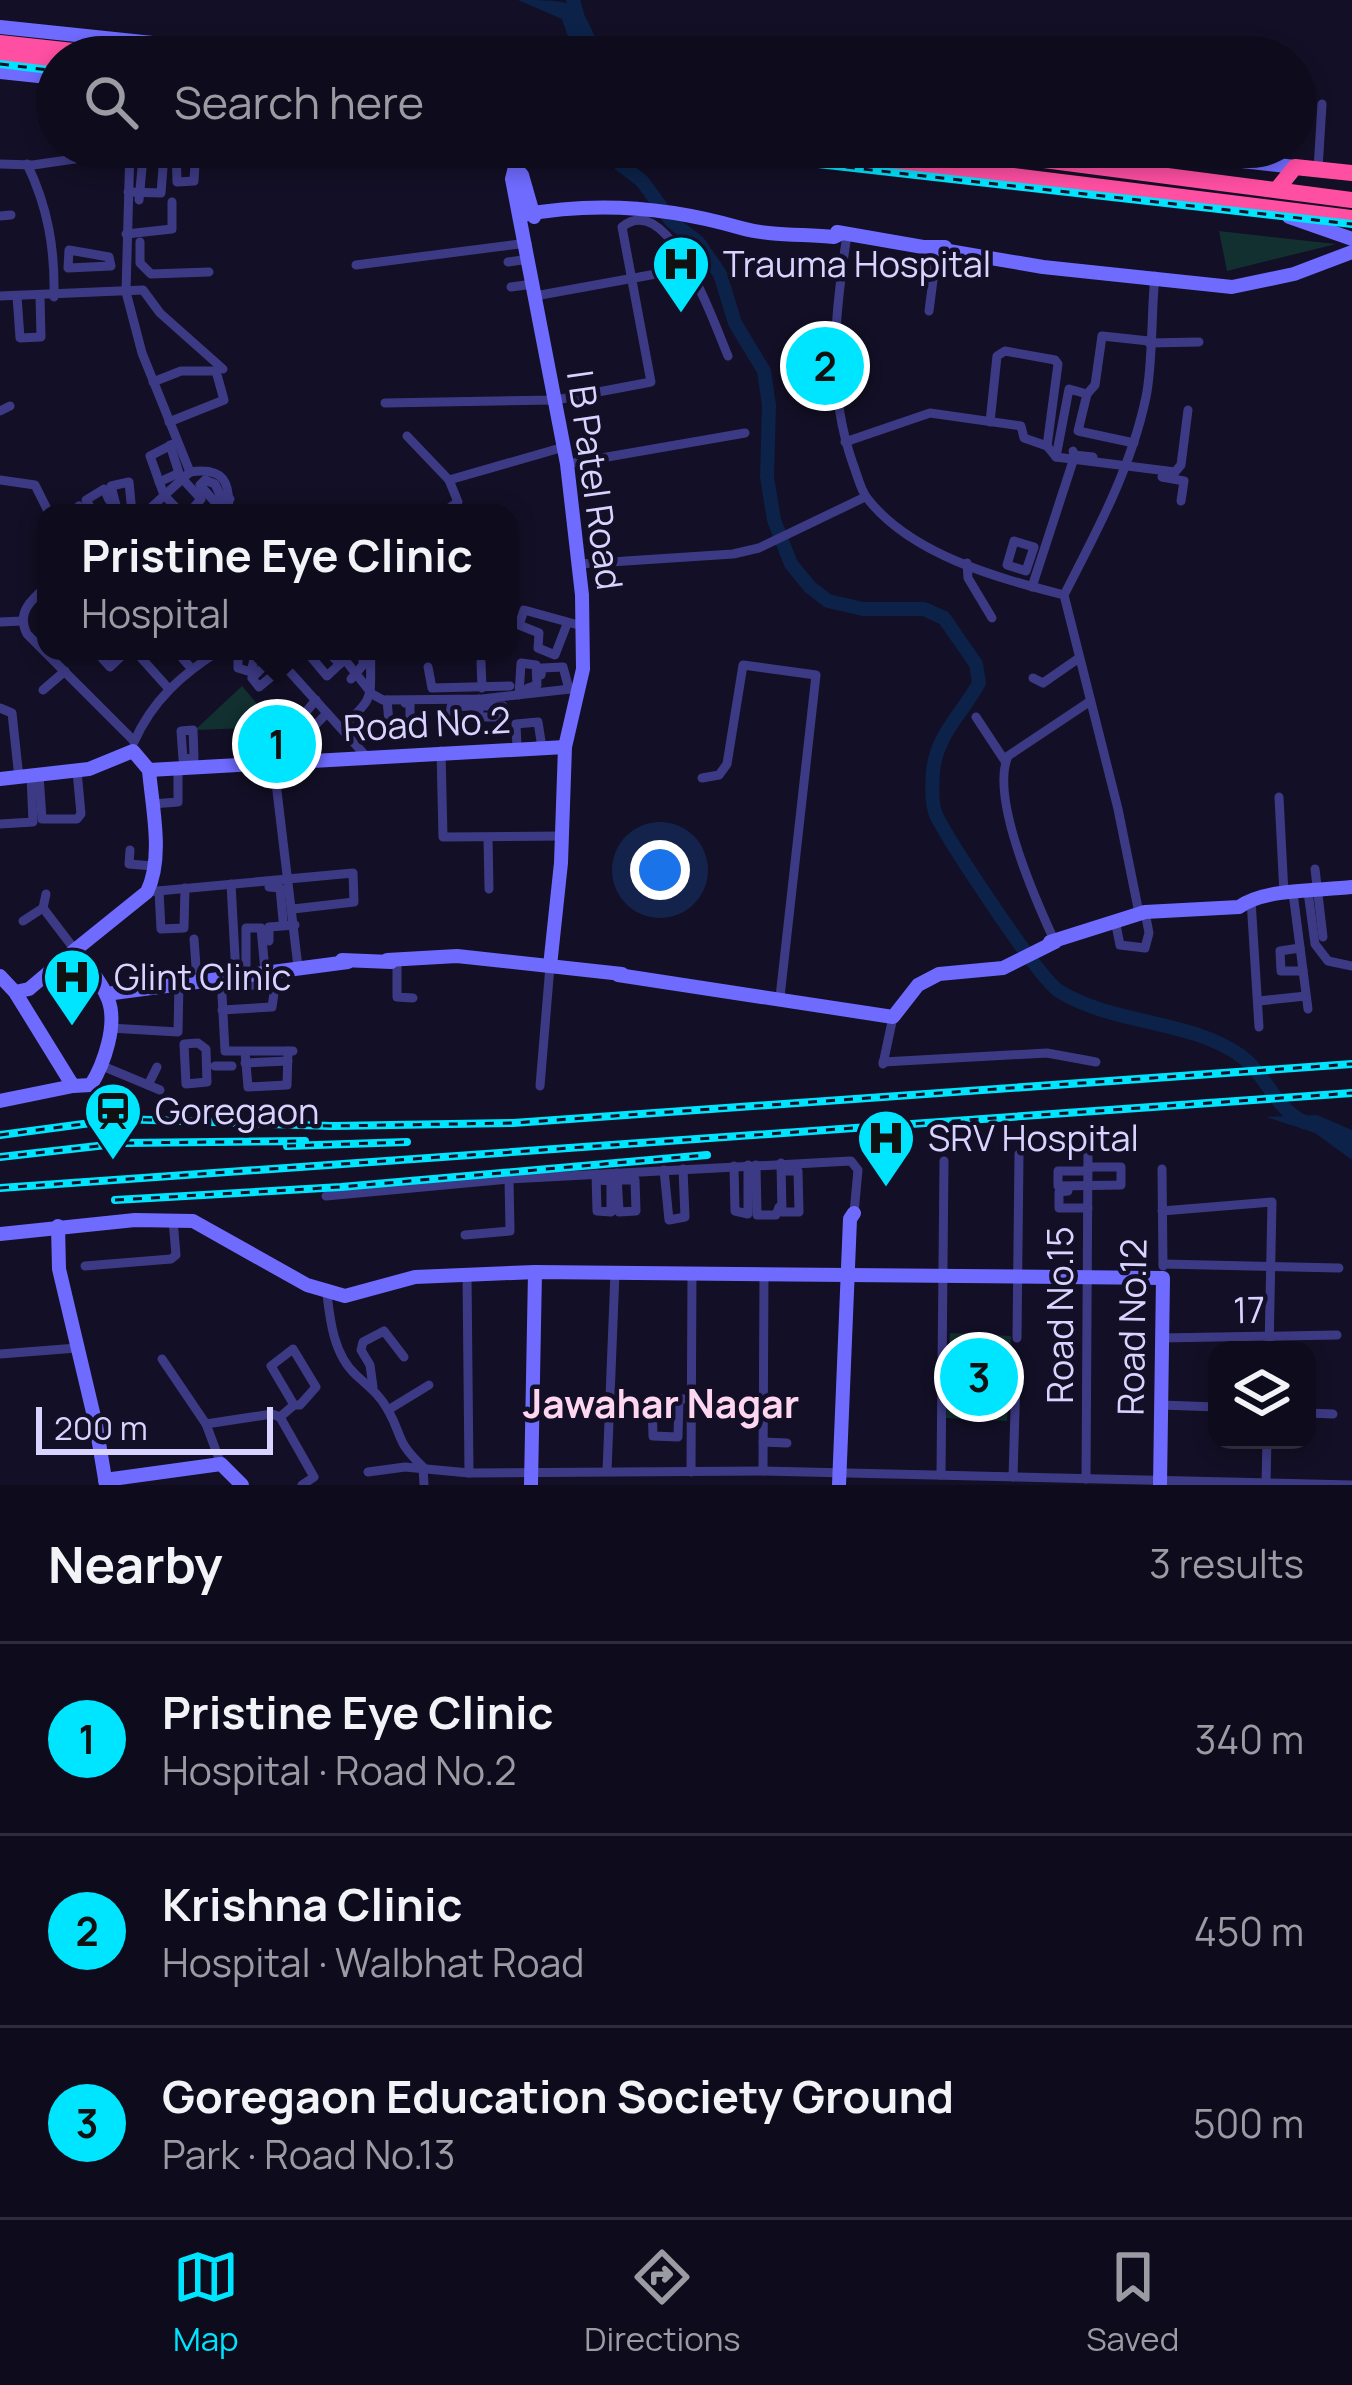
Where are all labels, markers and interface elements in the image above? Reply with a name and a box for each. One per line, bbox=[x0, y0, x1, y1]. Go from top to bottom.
search box bbox=[36, 36, 1316, 168]
icon: search bbox=[78, 69, 144, 135]
text: Search here bbox=[174, 71, 424, 133]
hospital icon: Trauma Hospital bbox=[650, 233, 712, 315]
place label: Trauma Hospital bbox=[723, 239, 991, 288]
pin: 2 bbox=[786, 321, 864, 411]
street label: I B Patel Road bbox=[556, 367, 635, 593]
popup bbox=[37, 504, 517, 660]
text: Pristine Eye Clinic bbox=[81, 524, 473, 586]
text: Hospital bbox=[81, 586, 230, 640]
street label: Road No.2 bbox=[342, 695, 512, 752]
pin: 1 bbox=[238, 699, 316, 789]
your location bbox=[630, 840, 690, 900]
hospital icon: Glint Clinic bbox=[41, 946, 103, 1028]
place label: Glint Clinic bbox=[114, 952, 291, 1001]
station icon: Goregaon bbox=[82, 1080, 144, 1162]
place label: Goregaon bbox=[155, 1086, 319, 1135]
hospital icon: SRV Hospital bbox=[855, 1107, 917, 1189]
place label: SRV Hospital bbox=[928, 1113, 1139, 1162]
street label: Road No.15 bbox=[1035, 1226, 1084, 1404]
street label: Road No.12 bbox=[1105, 1238, 1158, 1416]
street label: 17 bbox=[1233, 1285, 1265, 1334]
pin: 3 bbox=[940, 1332, 1018, 1422]
map controls bbox=[1208, 1341, 1316, 1449]
button: layers bbox=[1208, 1341, 1316, 1449]
district label: Jawahar Nagar bbox=[523, 1376, 799, 1430]
scale bar bbox=[36, 1401, 273, 1454]
text: 200 m bbox=[54, 1405, 148, 1450]
text: Nearby bbox=[48, 1529, 223, 1598]
text: 3 results bbox=[1149, 1536, 1304, 1590]
text: Pristine Eye Clinic bbox=[162, 1681, 554, 1743]
text: 1 bbox=[78, 1712, 96, 1766]
text: 340 m bbox=[1195, 1712, 1304, 1766]
text: Hospital · Road No.2 bbox=[162, 1743, 516, 1797]
text: Krishna Clinic bbox=[162, 1873, 462, 1935]
text: 2 bbox=[75, 1904, 99, 1958]
text: 450 m bbox=[1194, 1904, 1304, 1958]
text: Hospital · Walbhat Road bbox=[162, 1935, 584, 1989]
text: Goregaon Education Society Ground bbox=[162, 2065, 954, 2127]
text: 3 bbox=[76, 2096, 98, 2150]
text: 500 m bbox=[1193, 2096, 1304, 2150]
text: Park · Road No.13 bbox=[162, 2127, 455, 2181]
tab: Map bbox=[173, 2244, 239, 2361]
tab: Directions bbox=[584, 2244, 741, 2361]
tab: Saved bbox=[1086, 2244, 1179, 2361]

